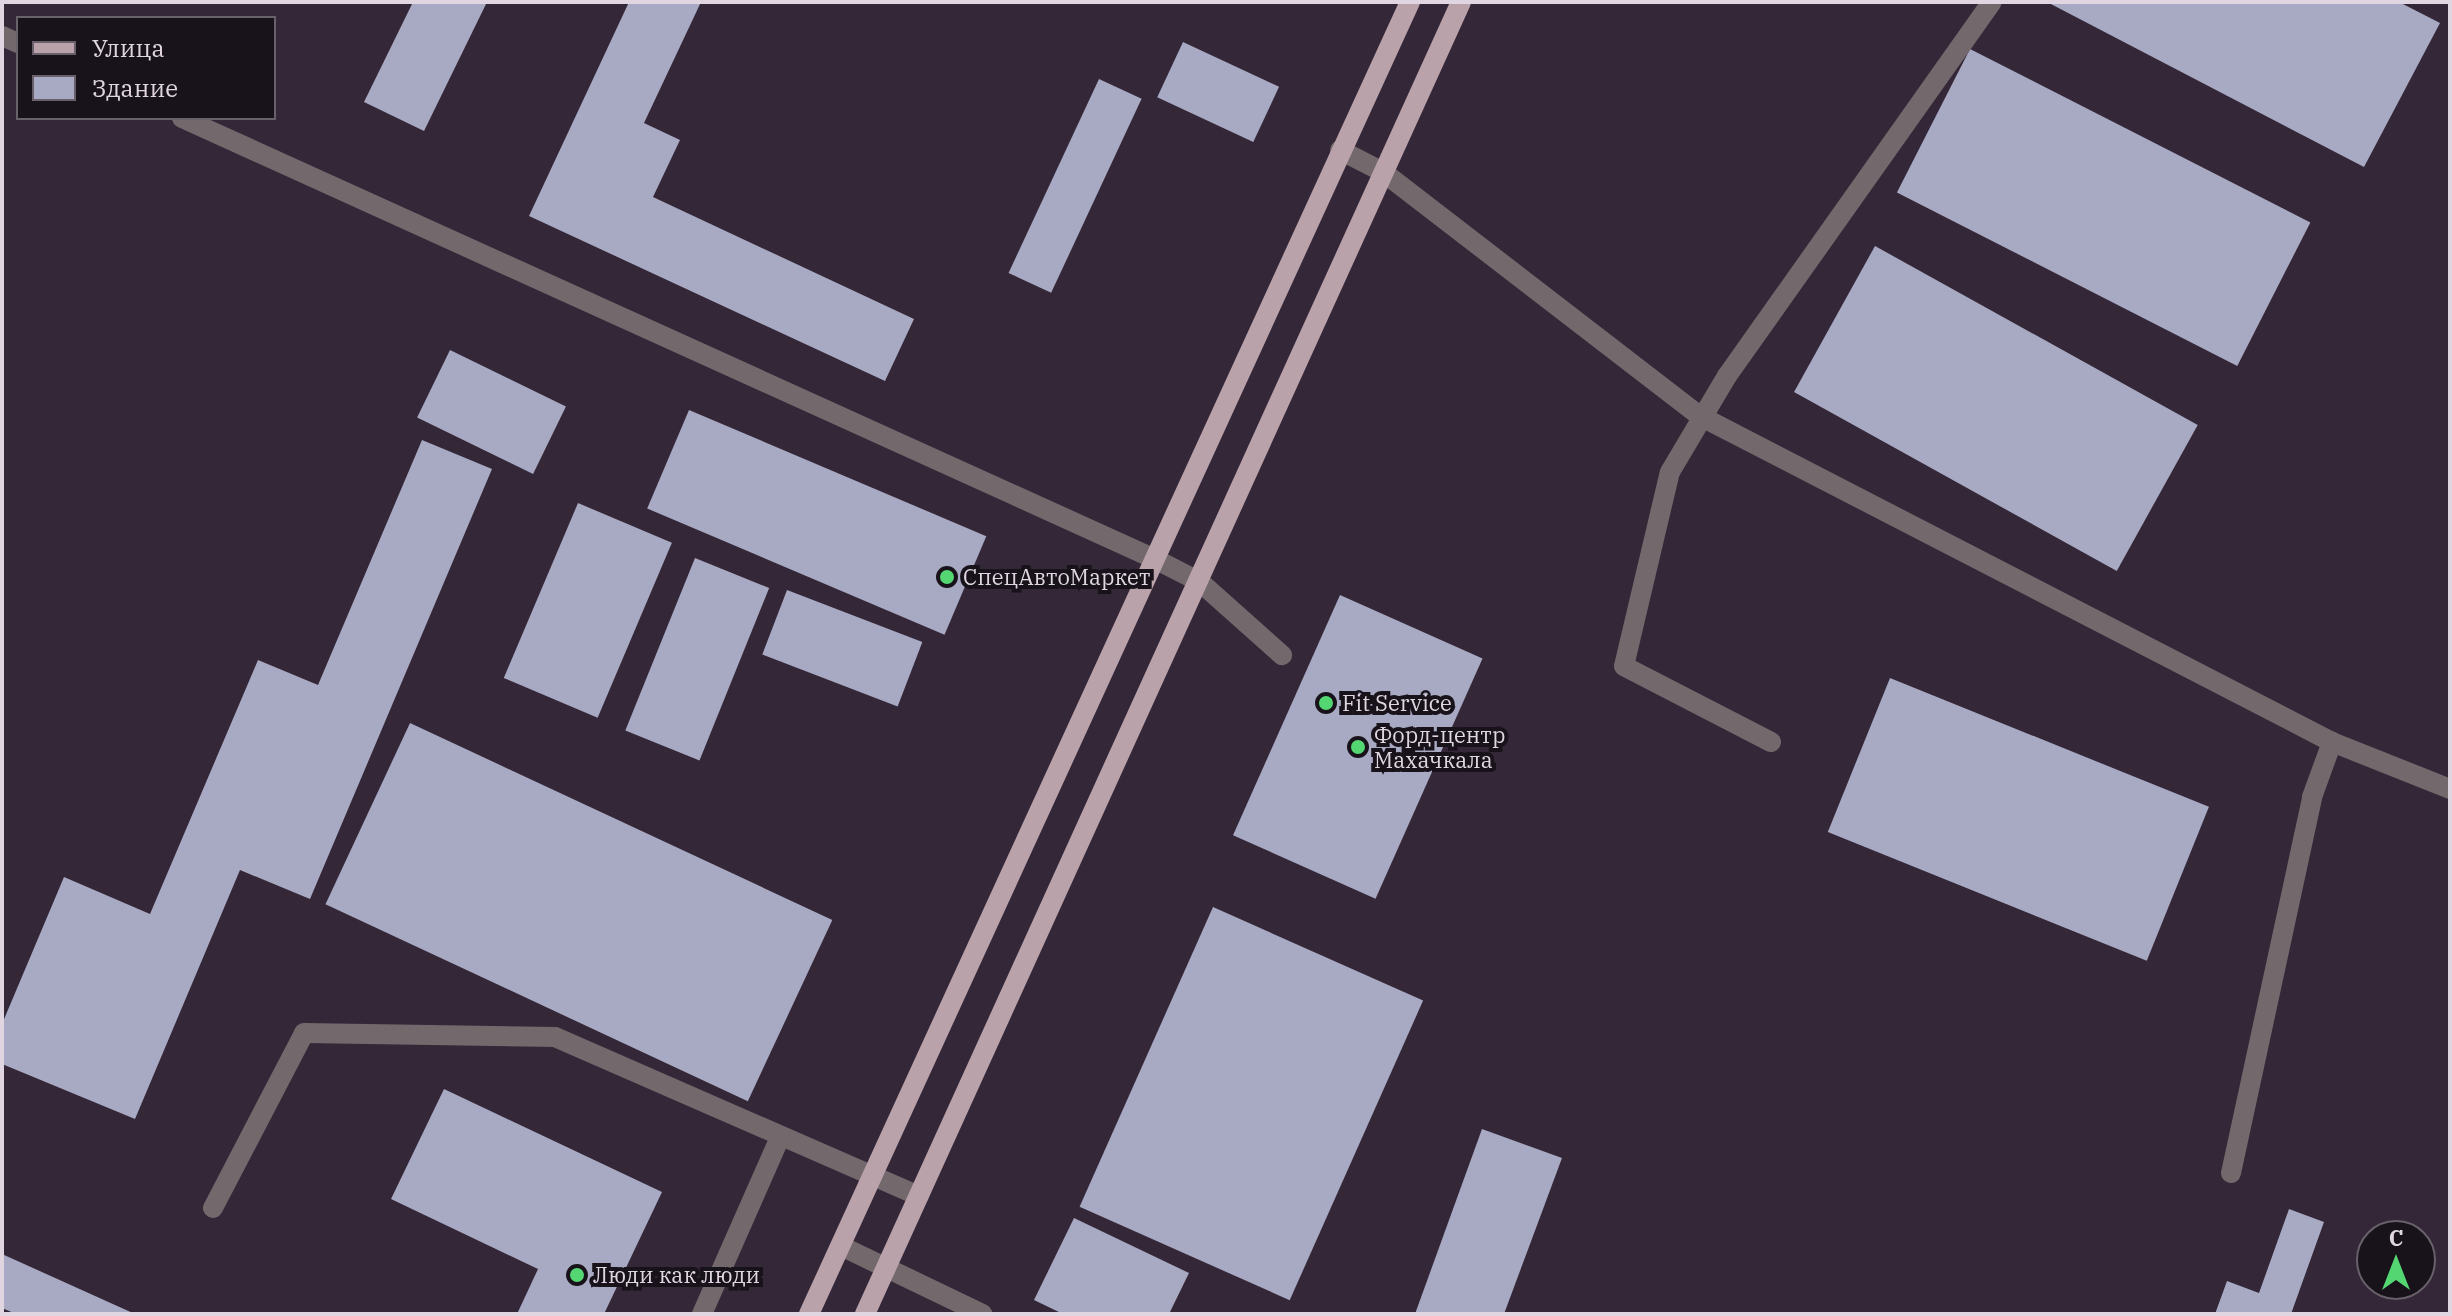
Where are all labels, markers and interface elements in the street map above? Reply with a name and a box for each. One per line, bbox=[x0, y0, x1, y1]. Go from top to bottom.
legend bbox=[16, 16, 276, 120]
text: Улица bbox=[92, 32, 165, 64]
text: Здание bbox=[92, 72, 178, 104]
place label: СпецАвтоМаркет bbox=[963, 564, 1150, 590]
marker: СпецАвтоМаркет bbox=[938, 568, 956, 586]
place label: Fit Service bbox=[1342, 690, 1452, 716]
marker: Fit Service bbox=[1317, 694, 1335, 712]
place label: Форд-центр Махачкала bbox=[1374, 721, 1505, 772]
marker: Форд-центр Махачкала bbox=[1349, 738, 1367, 756]
north arrow bbox=[2356, 1220, 2436, 1300]
text: С bbox=[2389, 1223, 2403, 1252]
place label: Люди как люди bbox=[593, 1262, 760, 1288]
marker: Люди как люди bbox=[568, 1266, 586, 1284]

